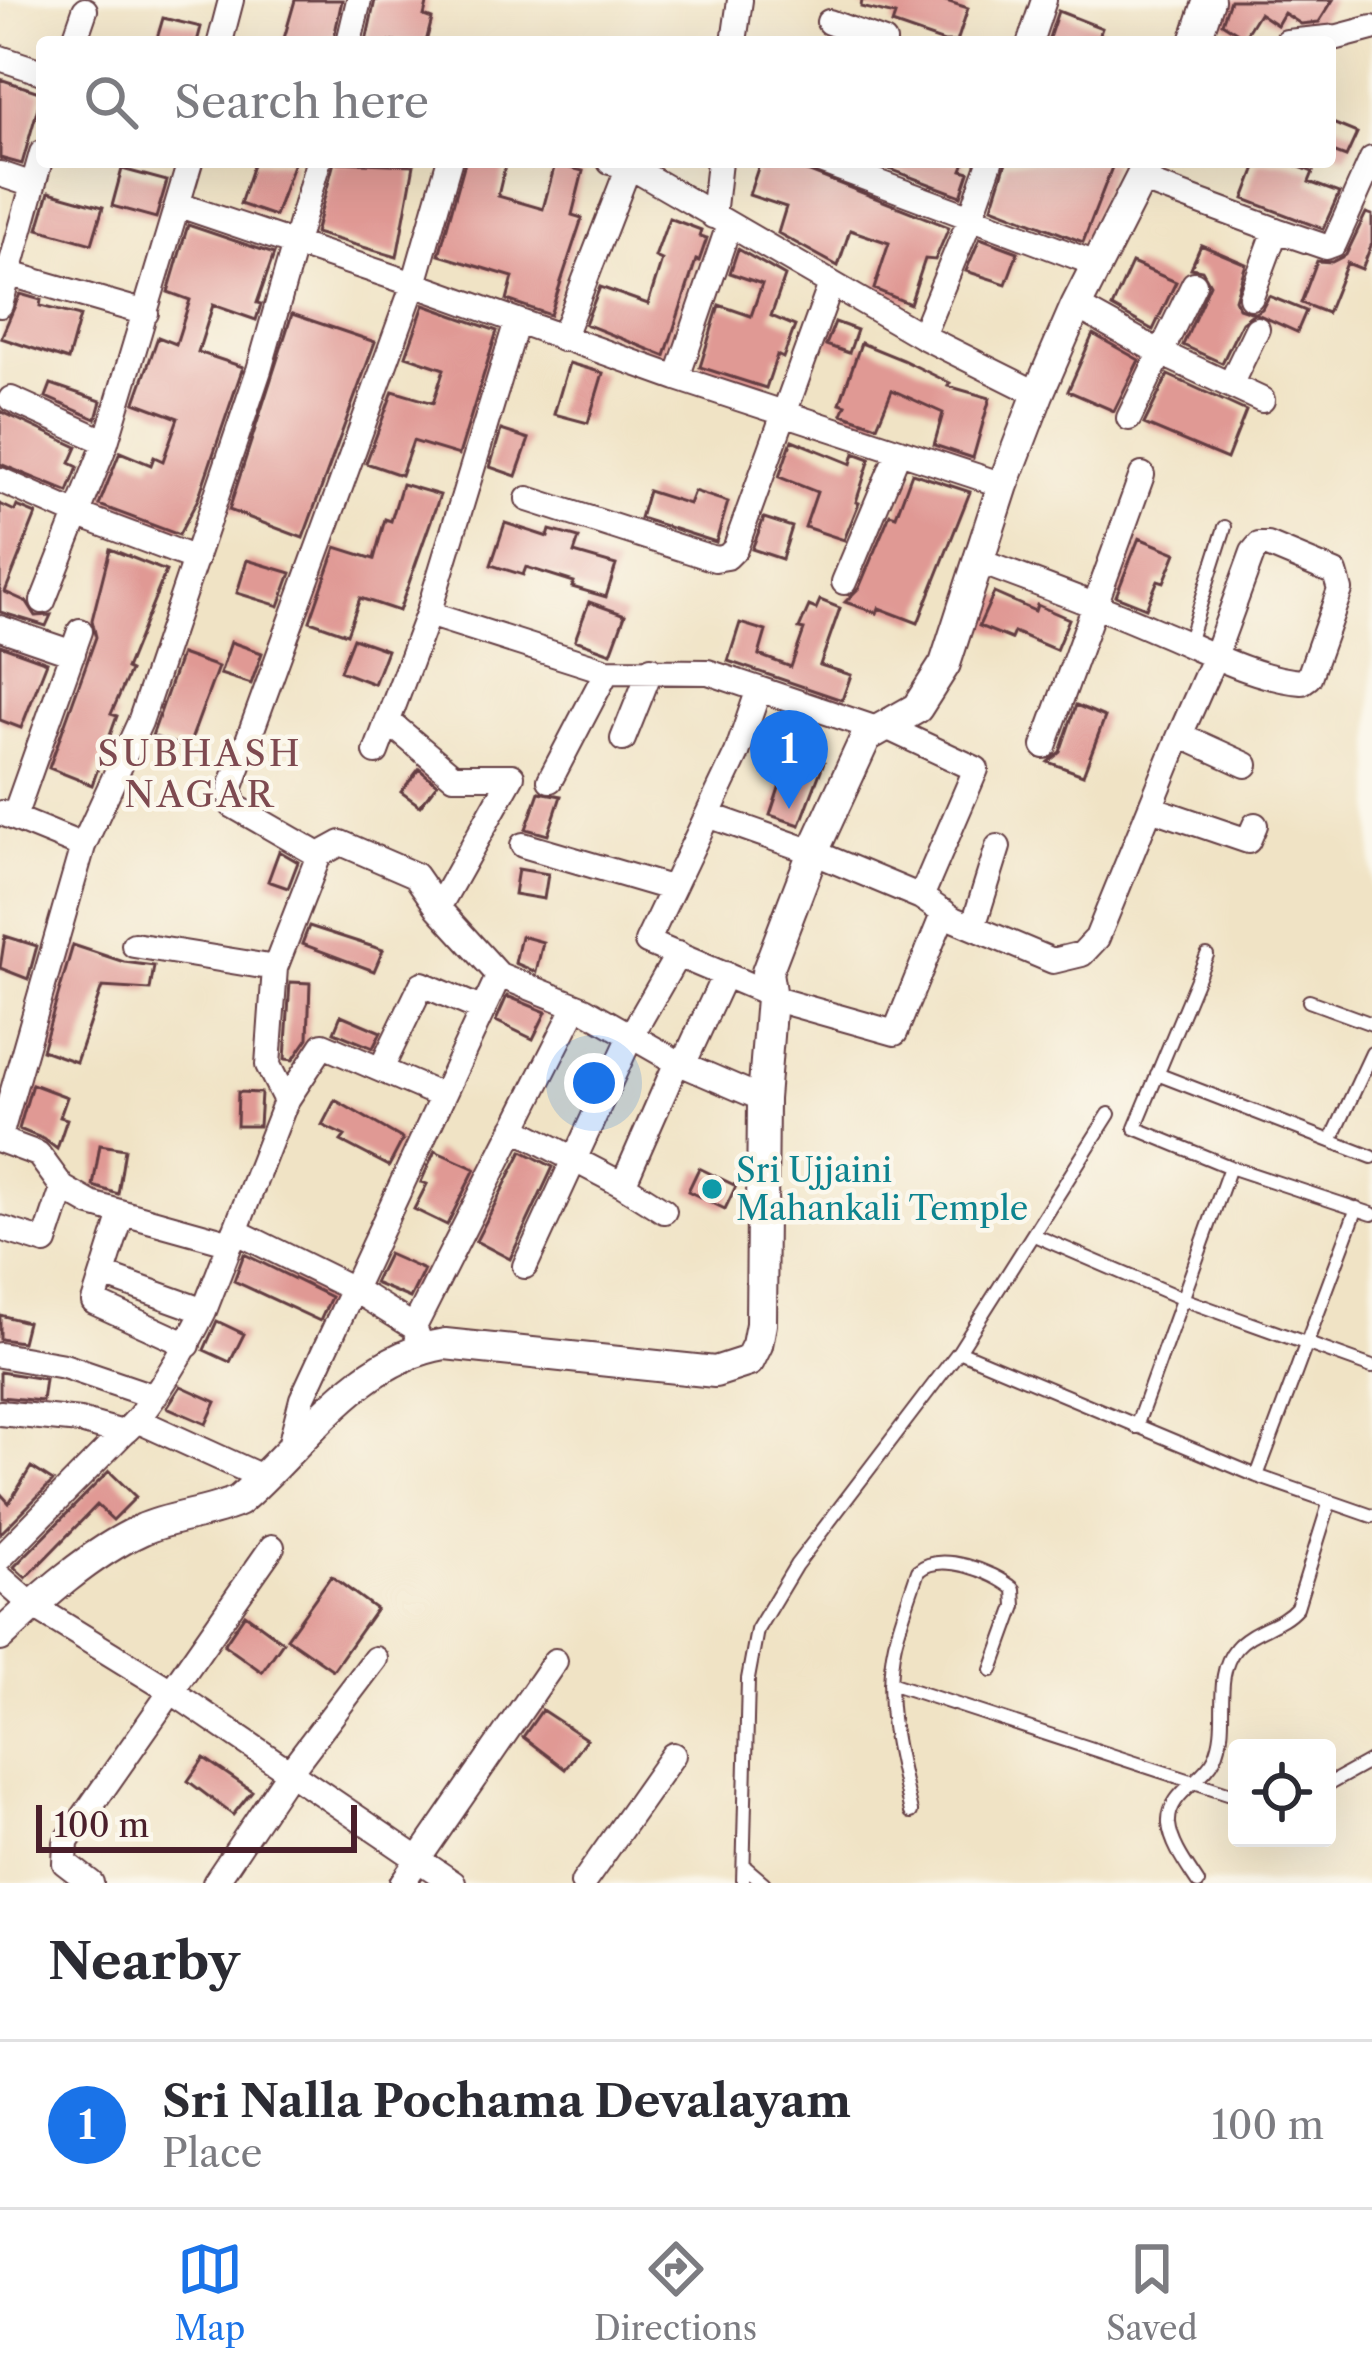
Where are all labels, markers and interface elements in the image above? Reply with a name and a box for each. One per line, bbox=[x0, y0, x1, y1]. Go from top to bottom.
search box bbox=[36, 36, 1336, 168]
icon: search bbox=[78, 69, 144, 135]
text: Search here bbox=[174, 74, 429, 130]
pin: 1 bbox=[750, 710, 828, 809]
district label: SUBHASH NAGAR bbox=[97, 731, 303, 816]
your location bbox=[564, 1053, 624, 1113]
place label: Sri Ujjaini Mahankali Temple bbox=[736, 1150, 1028, 1229]
marker: Sri Ujjaini Mahankali Temple bbox=[699, 1176, 725, 1202]
map controls bbox=[1228, 1739, 1336, 1847]
button: locate bbox=[1228, 1739, 1336, 1847]
scale bar bbox=[36, 1799, 357, 1852]
text: 100 m bbox=[54, 1805, 149, 1846]
text: Nearby bbox=[48, 1930, 240, 1992]
text: Sri Nalla Pochama Devalayam bbox=[162, 2073, 851, 2129]
text: 1 bbox=[78, 2101, 96, 2149]
text: 100 m bbox=[1211, 2101, 1324, 2149]
text: Place bbox=[162, 2129, 262, 2177]
tab: Map bbox=[174, 2236, 245, 2349]
tab: Directions bbox=[594, 2236, 757, 2349]
tab: Saved bbox=[1106, 2236, 1198, 2349]

